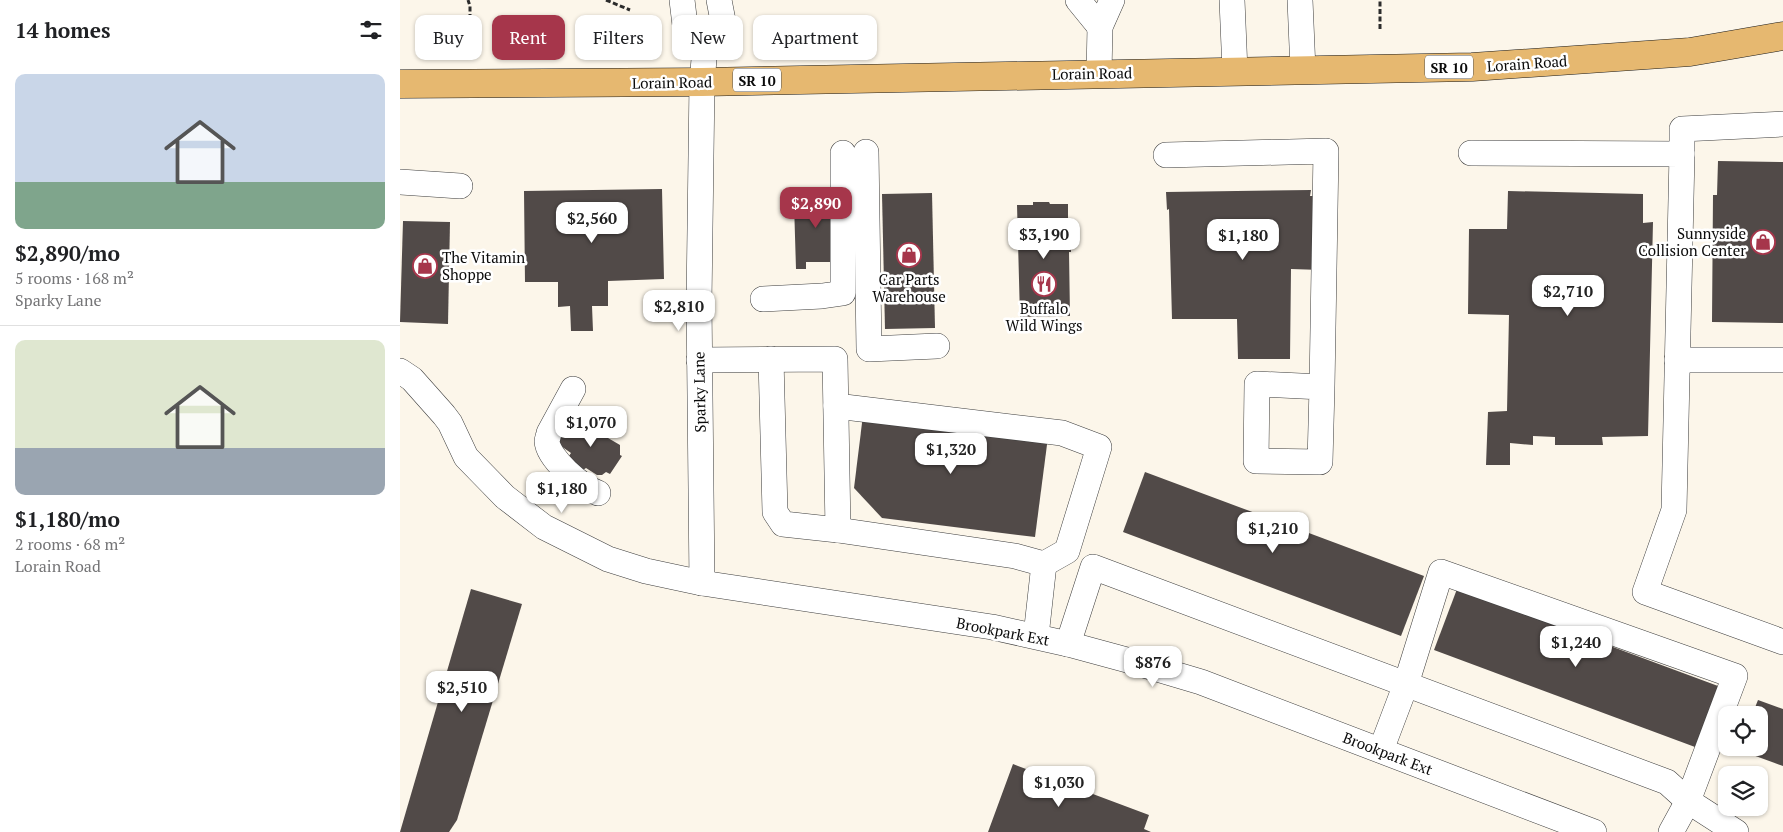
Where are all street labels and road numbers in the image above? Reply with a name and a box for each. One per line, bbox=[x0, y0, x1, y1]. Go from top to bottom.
street label: Lorain Road bbox=[1486, 50, 1568, 76]
road number: SR 10 bbox=[1425, 56, 1473, 78]
street label: Lorain Road bbox=[1052, 62, 1132, 84]
road number: SR 10 bbox=[733, 68, 781, 92]
street label: Lorain Road bbox=[632, 71, 712, 93]
street label: Sparky Lane bbox=[688, 351, 710, 433]
street label: Brookpark Ext bbox=[955, 612, 1052, 650]
street label: Brookpark Ext bbox=[1340, 727, 1436, 779]

